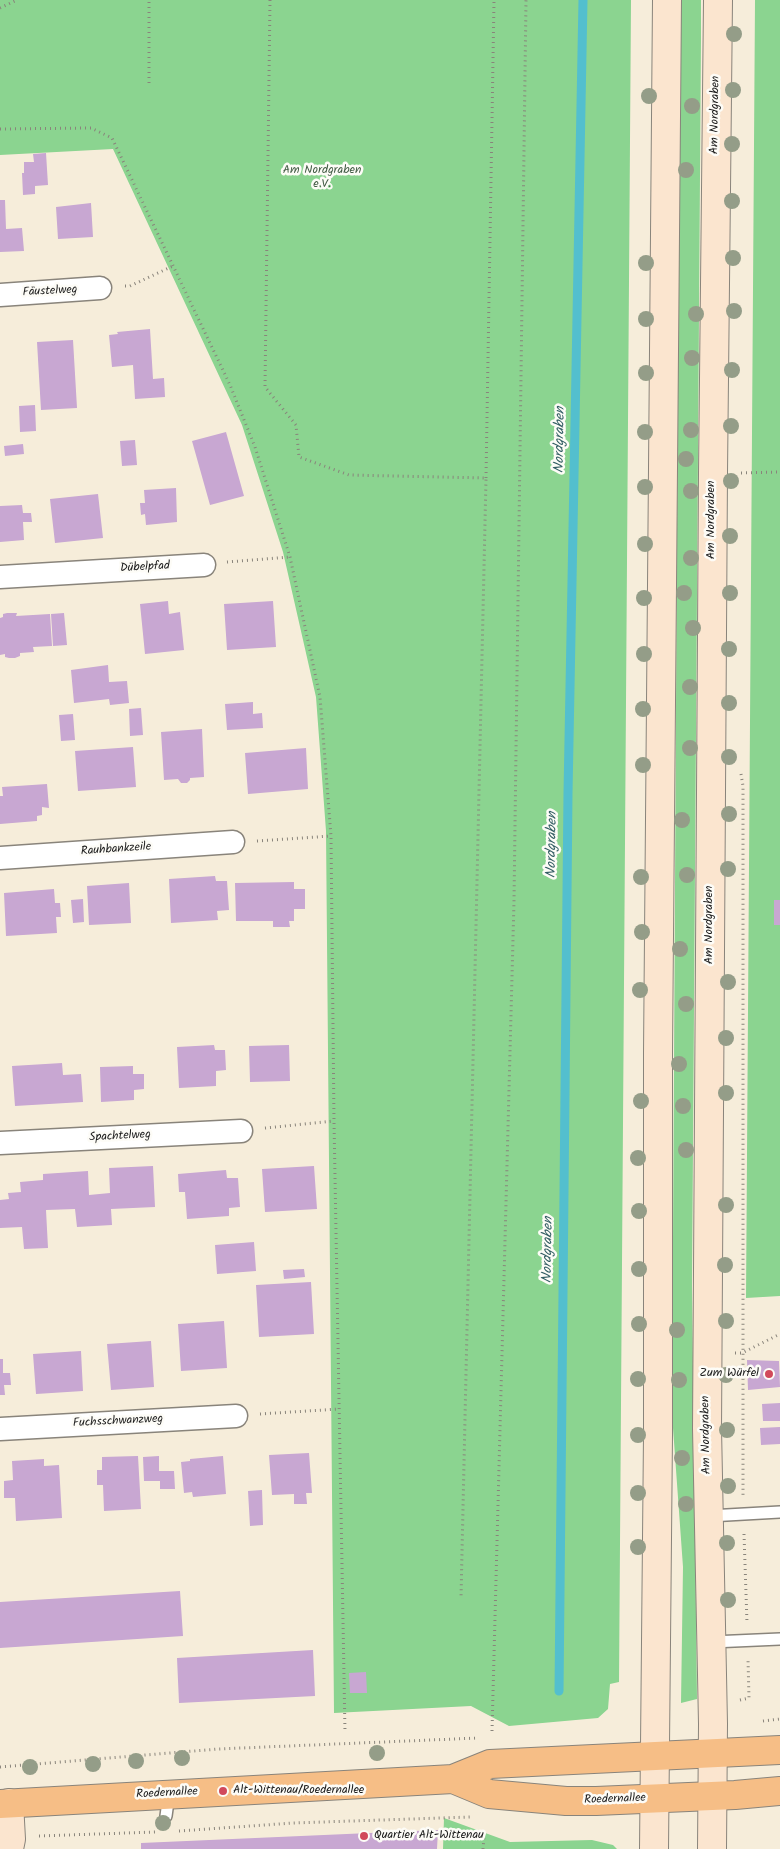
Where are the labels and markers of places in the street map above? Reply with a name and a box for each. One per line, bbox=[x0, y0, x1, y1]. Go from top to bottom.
place label: Zum Würfel bbox=[699, 1367, 759, 1381]
marker: Zum Würfel bbox=[763, 1368, 775, 1380]
place label: Alt-Wittenau/Roedernallee bbox=[233, 1784, 364, 1798]
marker: Alt-Wittenau/Roedernallee bbox=[217, 1785, 229, 1797]
place label: Quartier Alt-Wittenau bbox=[374, 1829, 484, 1843]
marker: Quartier Alt-Wittenau bbox=[358, 1830, 370, 1842]

